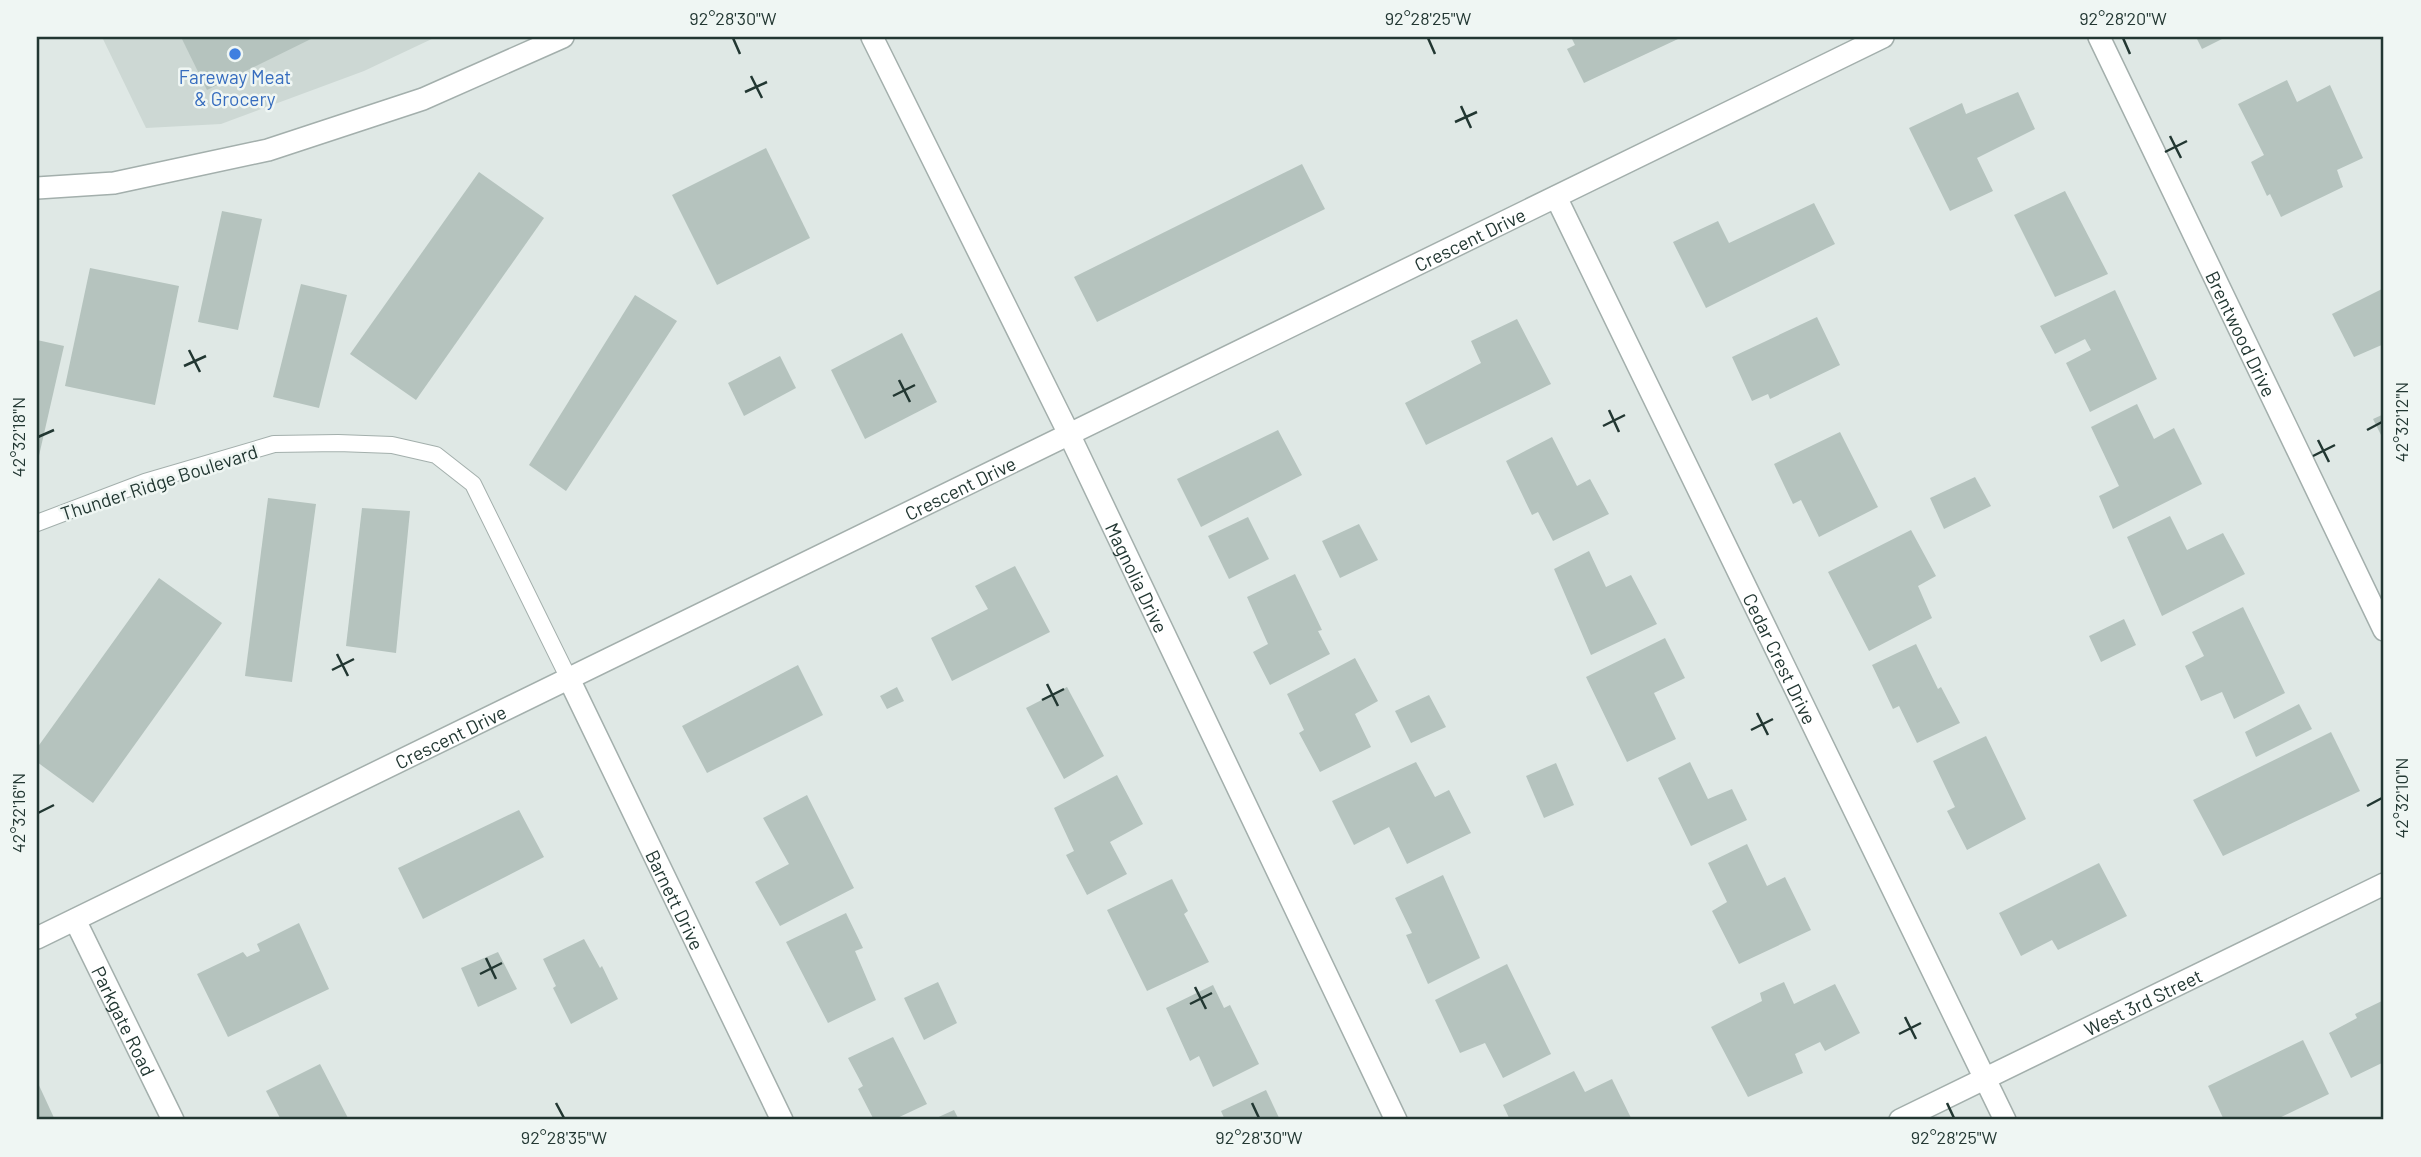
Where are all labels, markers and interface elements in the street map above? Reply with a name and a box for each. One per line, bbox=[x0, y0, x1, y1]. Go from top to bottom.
text: 92°28'30"W bbox=[689, 7, 777, 29]
text: 92°28'25"W bbox=[1385, 7, 1472, 29]
text: 92°28'20"W bbox=[2079, 7, 2167, 29]
marker: Fareway Meat & Grocery bbox=[227, 46, 243, 62]
place label: Fareway Meat & Grocery bbox=[179, 65, 291, 110]
street label: Crescent Drive bbox=[1410, 202, 1529, 276]
street label: Brentwood Drive bbox=[2202, 267, 2281, 400]
text: 42°32'12"N bbox=[2390, 382, 2412, 462]
text: 42°32'18"N bbox=[7, 397, 29, 477]
street label: Thunder Ridge Boulevard bbox=[58, 439, 260, 525]
street label: Crescent Drive bbox=[901, 451, 1019, 524]
street label: Magnolia Drive bbox=[1101, 519, 1173, 636]
street label: Cedar Crest Drive bbox=[1739, 589, 1822, 728]
street label: Crescent Drive bbox=[391, 699, 510, 773]
text: 42°32'10"N bbox=[2390, 757, 2412, 839]
text: 42°32'16"N bbox=[7, 773, 29, 853]
street label: Barnett Drive bbox=[642, 846, 710, 954]
street label: Parkgate Road bbox=[88, 962, 161, 1079]
street label: West 3rd Street bbox=[2080, 963, 2205, 1040]
text: 92°28'35"W bbox=[521, 1126, 607, 1148]
text: 92°28'30"W bbox=[1215, 1126, 1303, 1148]
text: 92°28'25"W bbox=[1911, 1126, 1998, 1148]

